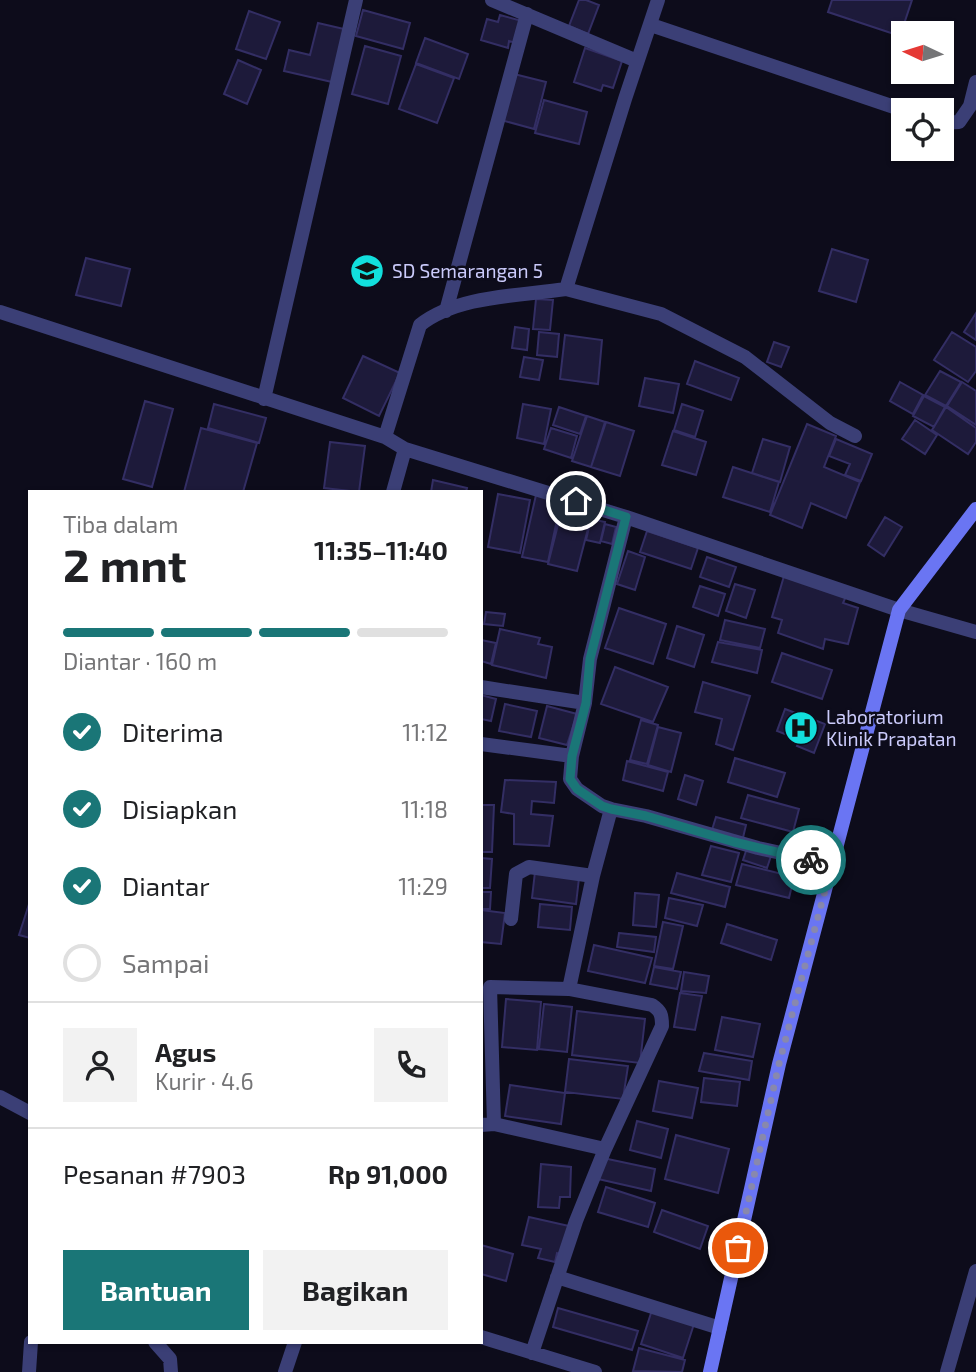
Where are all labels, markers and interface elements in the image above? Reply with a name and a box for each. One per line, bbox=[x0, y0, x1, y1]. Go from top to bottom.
north arrow bbox=[891, 21, 954, 84]
map controls bbox=[891, 21, 954, 161]
button: locate bbox=[891, 98, 954, 161]
school or university icon: SD Semarangan 5 bbox=[348, 252, 386, 290]
place label: SD Semarangan 5 bbox=[392, 259, 543, 282]
pin bbox=[546, 471, 606, 531]
icon: home bbox=[557, 482, 595, 520]
text: Tiba dalam bbox=[63, 510, 178, 538]
text: 11:35–11:40 bbox=[314, 534, 448, 565]
text: 2 mnt bbox=[63, 536, 187, 591]
text: Diantar · 160 m bbox=[63, 647, 217, 675]
place label: Laboratorium Klinik Prapatan bbox=[826, 705, 956, 750]
hospital icon: Laboratorium Klinik Prapatan bbox=[782, 709, 820, 747]
icon: check bbox=[63, 713, 101, 751]
text: Diterima bbox=[122, 716, 224, 747]
text: 11:12 bbox=[402, 718, 448, 746]
icon: check bbox=[63, 790, 101, 828]
text: Disiapkan bbox=[122, 793, 237, 824]
text: 11:18 bbox=[401, 795, 448, 823]
courier bbox=[776, 825, 846, 895]
icon: bike bbox=[792, 841, 830, 879]
icon: check bbox=[63, 867, 101, 905]
text: Diantar bbox=[122, 870, 210, 901]
text: 11:29 bbox=[398, 872, 448, 900]
text: Sampai bbox=[122, 947, 209, 978]
button: person bbox=[63, 1028, 137, 1102]
button: phone bbox=[374, 1028, 448, 1102]
text: Agus bbox=[155, 1036, 216, 1067]
text: Kurir · 4.6 bbox=[155, 1067, 254, 1095]
text: Pesanan #7903 bbox=[63, 1158, 246, 1189]
text: Rp 91,000 bbox=[328, 1158, 448, 1189]
pin bbox=[708, 1218, 768, 1278]
icon: bag bbox=[719, 1229, 757, 1267]
button: Bantuan bbox=[63, 1250, 249, 1330]
button: Bagikan bbox=[263, 1250, 448, 1330]

